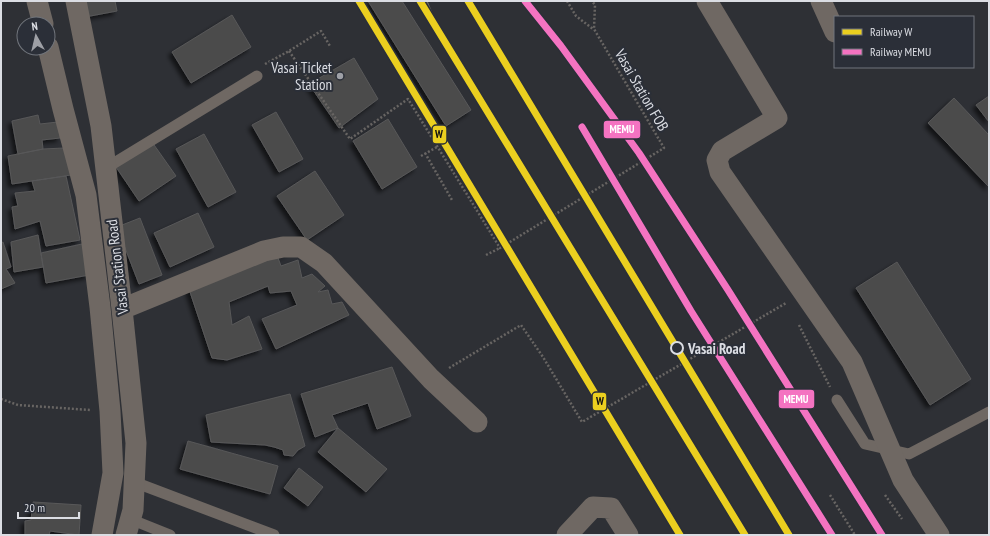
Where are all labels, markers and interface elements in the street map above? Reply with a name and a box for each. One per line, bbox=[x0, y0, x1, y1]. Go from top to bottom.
north arrow bbox=[16, 16, 56, 56]
legend bbox=[834, 16, 974, 68]
text: N bbox=[31, 19, 39, 33]
text: Railway W bbox=[870, 24, 912, 39]
text: Railway MEMU bbox=[870, 44, 931, 59]
street label: Vasai Station FOB bbox=[610, 45, 673, 134]
place label: Vasai Ticket Station bbox=[270, 58, 332, 94]
marker: Vasai Ticket Station bbox=[335, 71, 345, 81]
line badge: MEMU bbox=[603, 120, 641, 139]
text: MEMU bbox=[609, 122, 635, 136]
line badge: W bbox=[432, 125, 447, 144]
text: W bbox=[434, 127, 443, 141]
street label: Vasai Station Road bbox=[102, 218, 132, 317]
place label: Vasai Road bbox=[687, 339, 746, 358]
marker: Vasai Road bbox=[670, 341, 684, 355]
line badge: MEMU bbox=[778, 389, 815, 409]
line badge: W bbox=[592, 392, 607, 411]
text: MEMU bbox=[783, 392, 809, 406]
text: W bbox=[595, 394, 604, 408]
scale bar bbox=[18, 494, 79, 520]
text: 20 m bbox=[24, 500, 45, 515]

